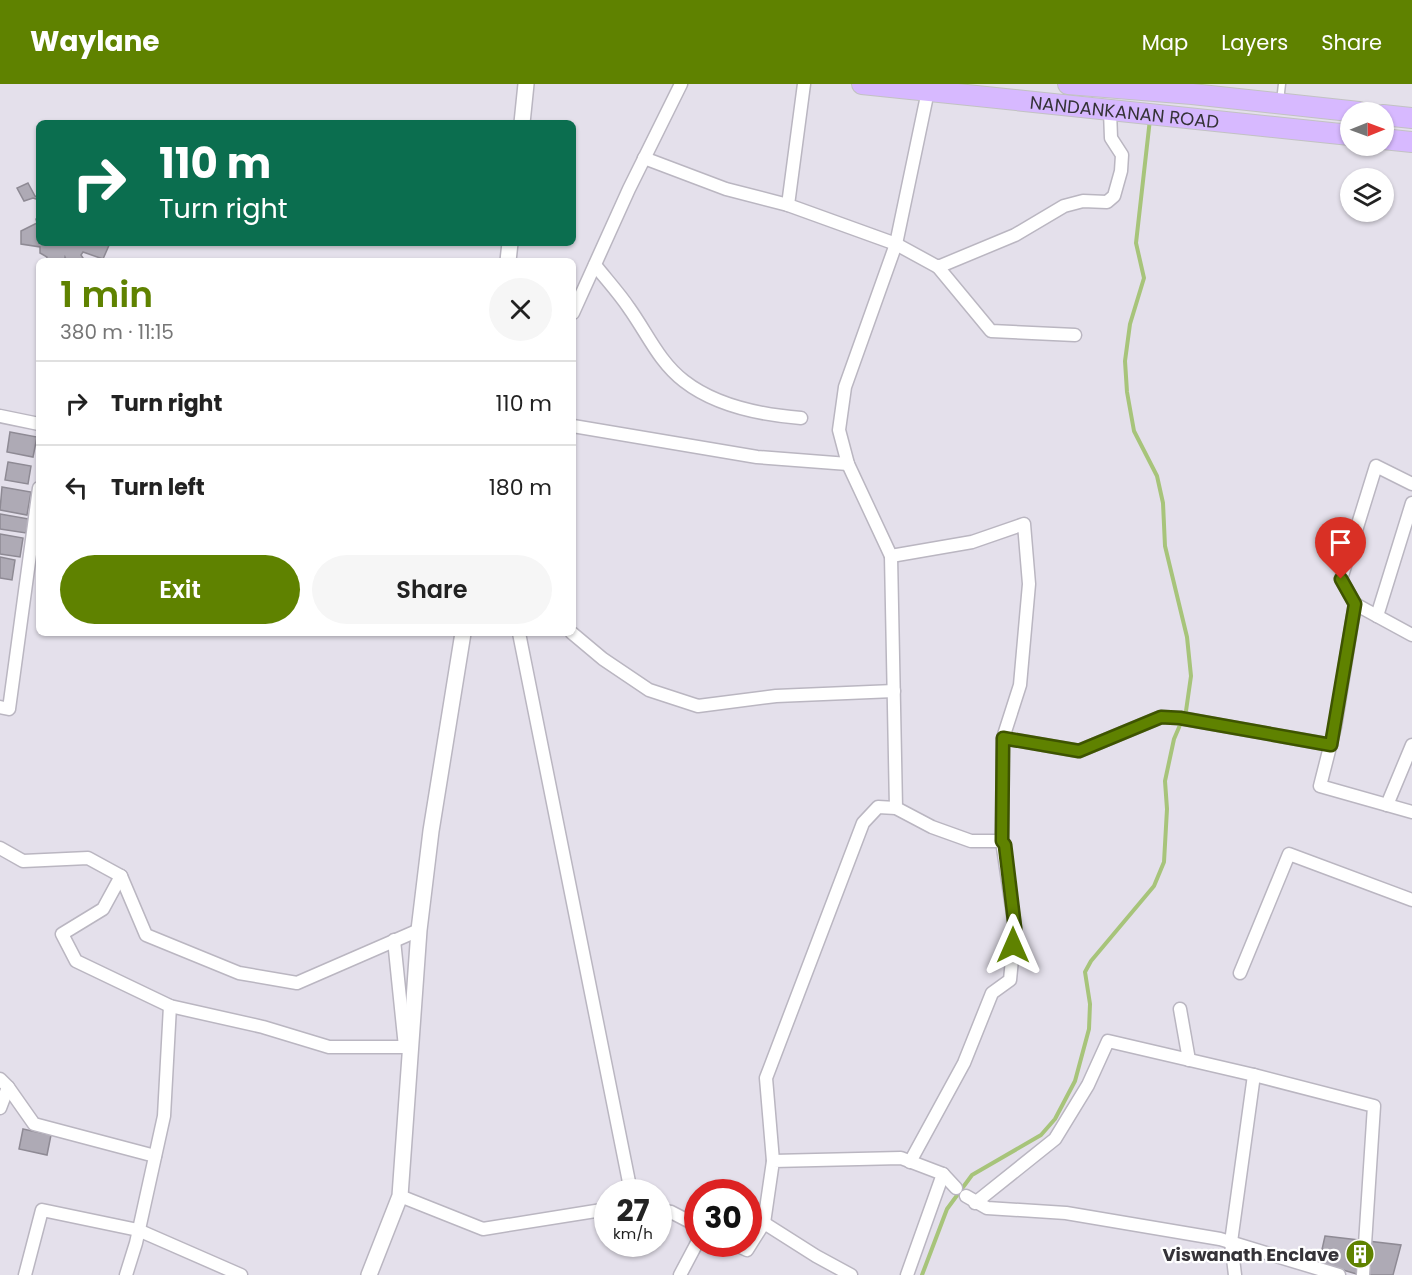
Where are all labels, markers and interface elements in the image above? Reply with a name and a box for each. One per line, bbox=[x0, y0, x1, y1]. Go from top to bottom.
text: Waylane bbox=[30, 22, 160, 61]
text: Map bbox=[1142, 28, 1188, 57]
text: Layers bbox=[1221, 28, 1288, 57]
text: Share bbox=[1321, 28, 1382, 57]
street label: NANDANKANAN ROAD bbox=[1029, 89, 1220, 134]
north arrow bbox=[1340, 102, 1394, 156]
map controls bbox=[1340, 102, 1394, 222]
text: 110 m bbox=[159, 134, 271, 193]
icon: right bbox=[60, 144, 138, 222]
button: layers bbox=[1340, 168, 1394, 222]
text: Turn right bbox=[159, 190, 288, 227]
text: 1 min bbox=[60, 269, 153, 320]
button: close bbox=[489, 278, 552, 341]
text: 380 m · 11:15 bbox=[60, 318, 174, 346]
icon: right bbox=[60, 387, 93, 420]
text: Turn right bbox=[111, 388, 222, 419]
text: 110 m bbox=[496, 388, 552, 419]
icon: left bbox=[60, 471, 93, 504]
text: Turn left bbox=[111, 472, 205, 503]
text: 180 m bbox=[489, 472, 552, 503]
pin bbox=[1315, 517, 1366, 579]
icon: arrive bbox=[1324, 526, 1357, 559]
button: Exit bbox=[60, 555, 300, 624]
button: Share bbox=[312, 555, 552, 624]
position arrow bbox=[981, 913, 1045, 977]
speed limit sign: 30 bbox=[684, 1179, 762, 1257]
text: 27 bbox=[616, 1189, 650, 1232]
text: km/h bbox=[613, 1223, 653, 1244]
building icon: Viswanath Enclave bbox=[1344, 1238, 1376, 1270]
place label: Viswanath Enclave bbox=[1162, 1242, 1339, 1267]

